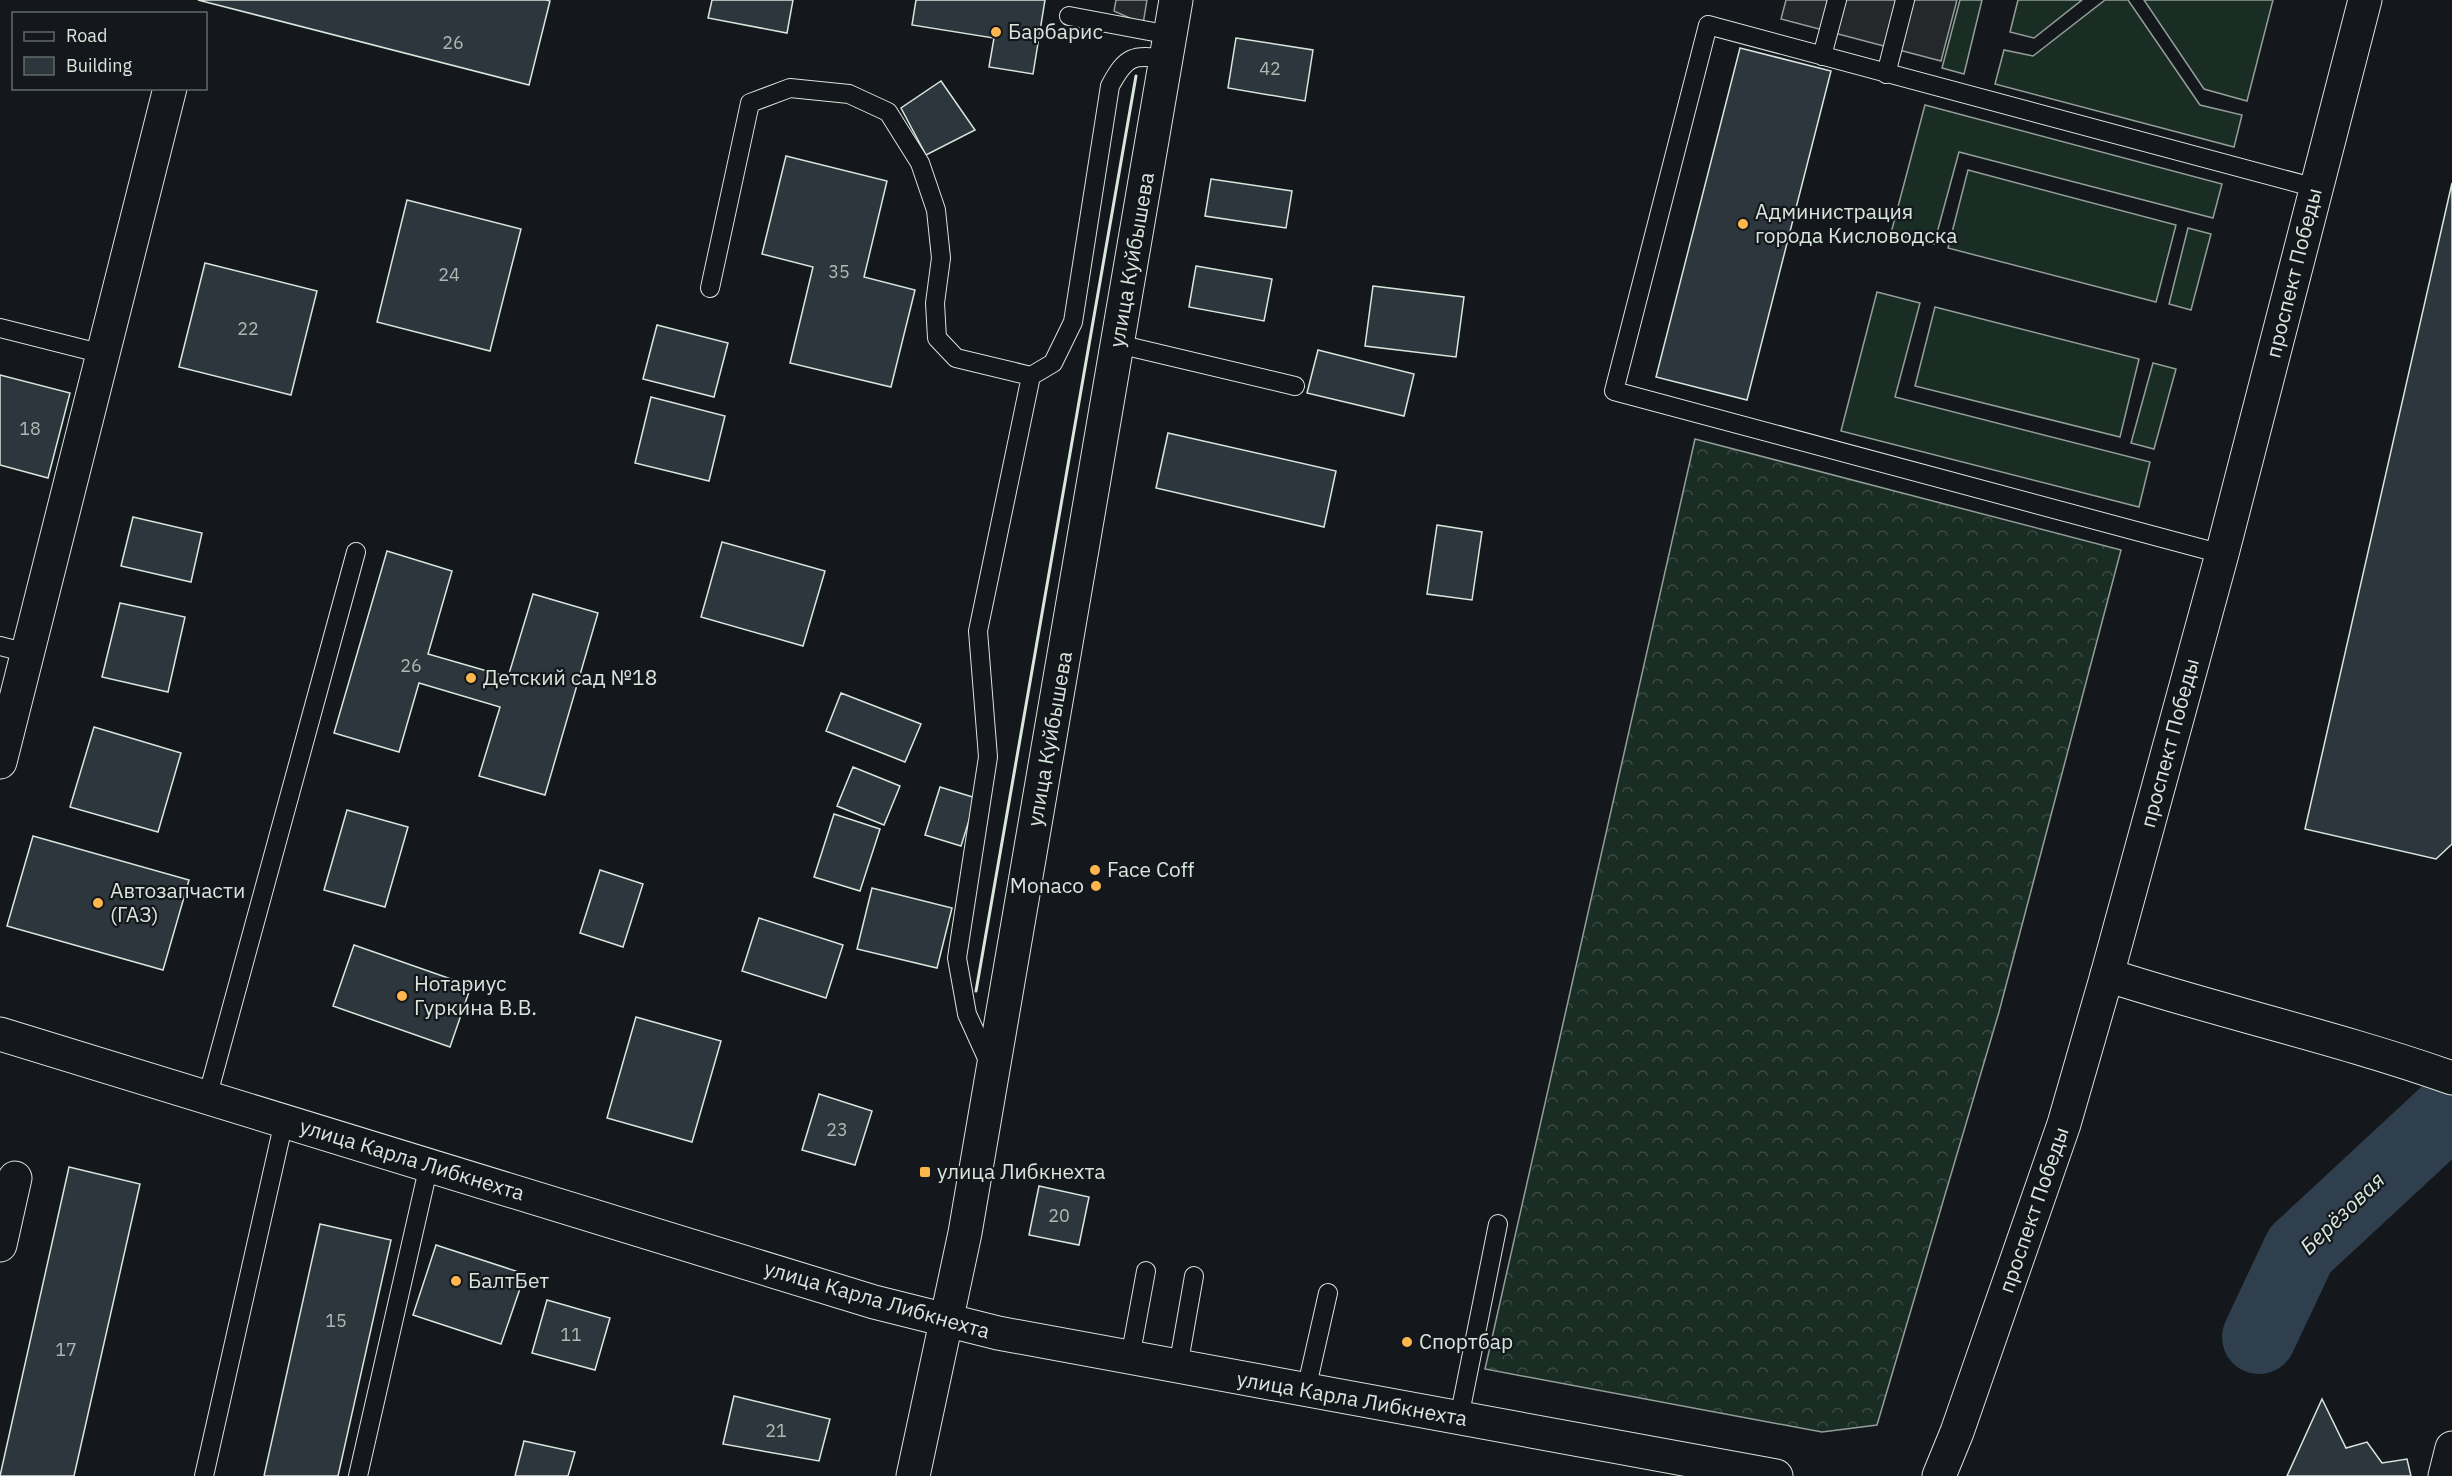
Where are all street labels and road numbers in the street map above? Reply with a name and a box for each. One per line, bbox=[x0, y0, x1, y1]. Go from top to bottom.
street label: улица Куйбышева bbox=[1102, 170, 1160, 350]
street label: проспект Победы bbox=[2258, 185, 2328, 361]
street label: улица Куйбышева bbox=[1020, 649, 1078, 829]
street label: проспект Победы bbox=[2133, 655, 2205, 830]
street label: улица Карла Либкнехта bbox=[297, 1112, 528, 1207]
street label: проспект Победы bbox=[1991, 1123, 2075, 1297]
street label: улица Карла Либкнехта bbox=[761, 1253, 993, 1345]
street label: улица Карла Либкнехта bbox=[1235, 1364, 1470, 1432]

